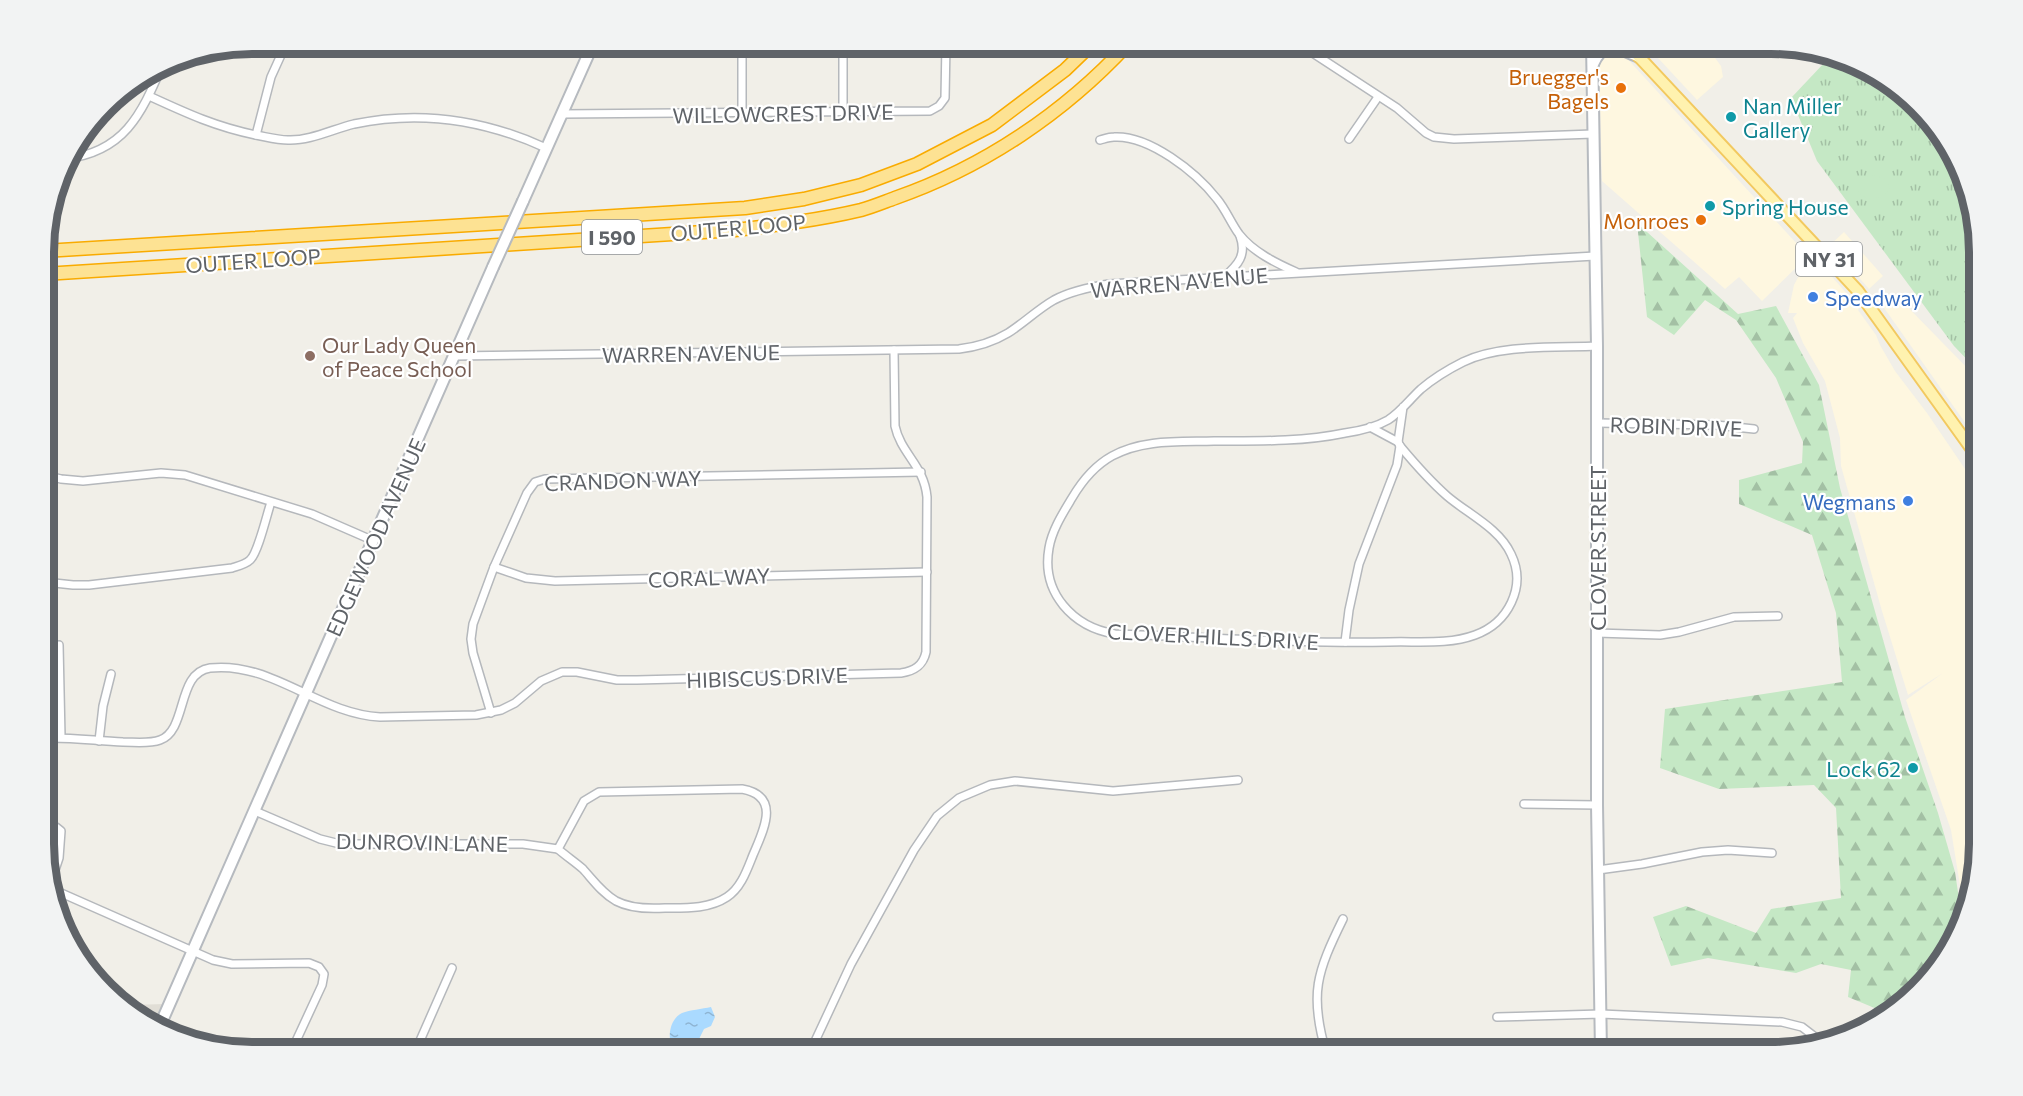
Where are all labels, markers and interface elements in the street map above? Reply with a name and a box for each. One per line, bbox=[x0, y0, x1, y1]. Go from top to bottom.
place label: Bruegger's Bagels bbox=[1508, 64, 1609, 113]
marker: Bruegger's Bagels bbox=[1614, 81, 1628, 95]
place label: Nan Miller Gallery bbox=[1743, 93, 1842, 142]
street label: WILLOWCREST DRIVE bbox=[672, 99, 894, 127]
marker: Nan Miller Gallery bbox=[1724, 110, 1738, 124]
place label: Spring House bbox=[1722, 194, 1849, 219]
marker: Spring House bbox=[1703, 199, 1717, 213]
place label: Monroes bbox=[1603, 208, 1689, 233]
street label: OUTER LOOP bbox=[669, 209, 807, 245]
marker: Monroes bbox=[1694, 213, 1708, 227]
road number: I 590 bbox=[582, 220, 642, 254]
road number: NY 31 bbox=[1796, 242, 1862, 276]
street label: OUTER LOOP bbox=[184, 243, 322, 277]
street label: WARREN AVENUE bbox=[1089, 262, 1269, 302]
place label: Speedway bbox=[1825, 285, 1922, 310]
marker: Speedway bbox=[1806, 290, 1820, 304]
place label: Our Lady Queen of Peace School bbox=[322, 332, 476, 381]
street label: WARREN AVENUE bbox=[602, 339, 780, 367]
marker: Our Lady Queen of Peace School bbox=[303, 349, 317, 363]
street label: ROBIN DRIVE bbox=[1609, 411, 1743, 441]
street label: EDGEWOOD AVENUE bbox=[320, 434, 430, 640]
street label: CRANDON WAY bbox=[544, 465, 702, 495]
street label: CLOVER STREET bbox=[1585, 465, 1610, 631]
place label: Wegmans bbox=[1803, 489, 1896, 514]
marker: Wegmans bbox=[1901, 494, 1915, 508]
street label: CORAL WAY bbox=[647, 562, 771, 592]
street label: CLOVER HILLS DRIVE bbox=[1106, 618, 1320, 654]
street label: HIBISCUS DRIVE bbox=[686, 662, 848, 692]
place label: Lock 62 bbox=[1826, 756, 1901, 781]
marker: Lock 62 bbox=[1906, 761, 1920, 775]
street label: DUNROVIN LANE bbox=[336, 828, 508, 856]

